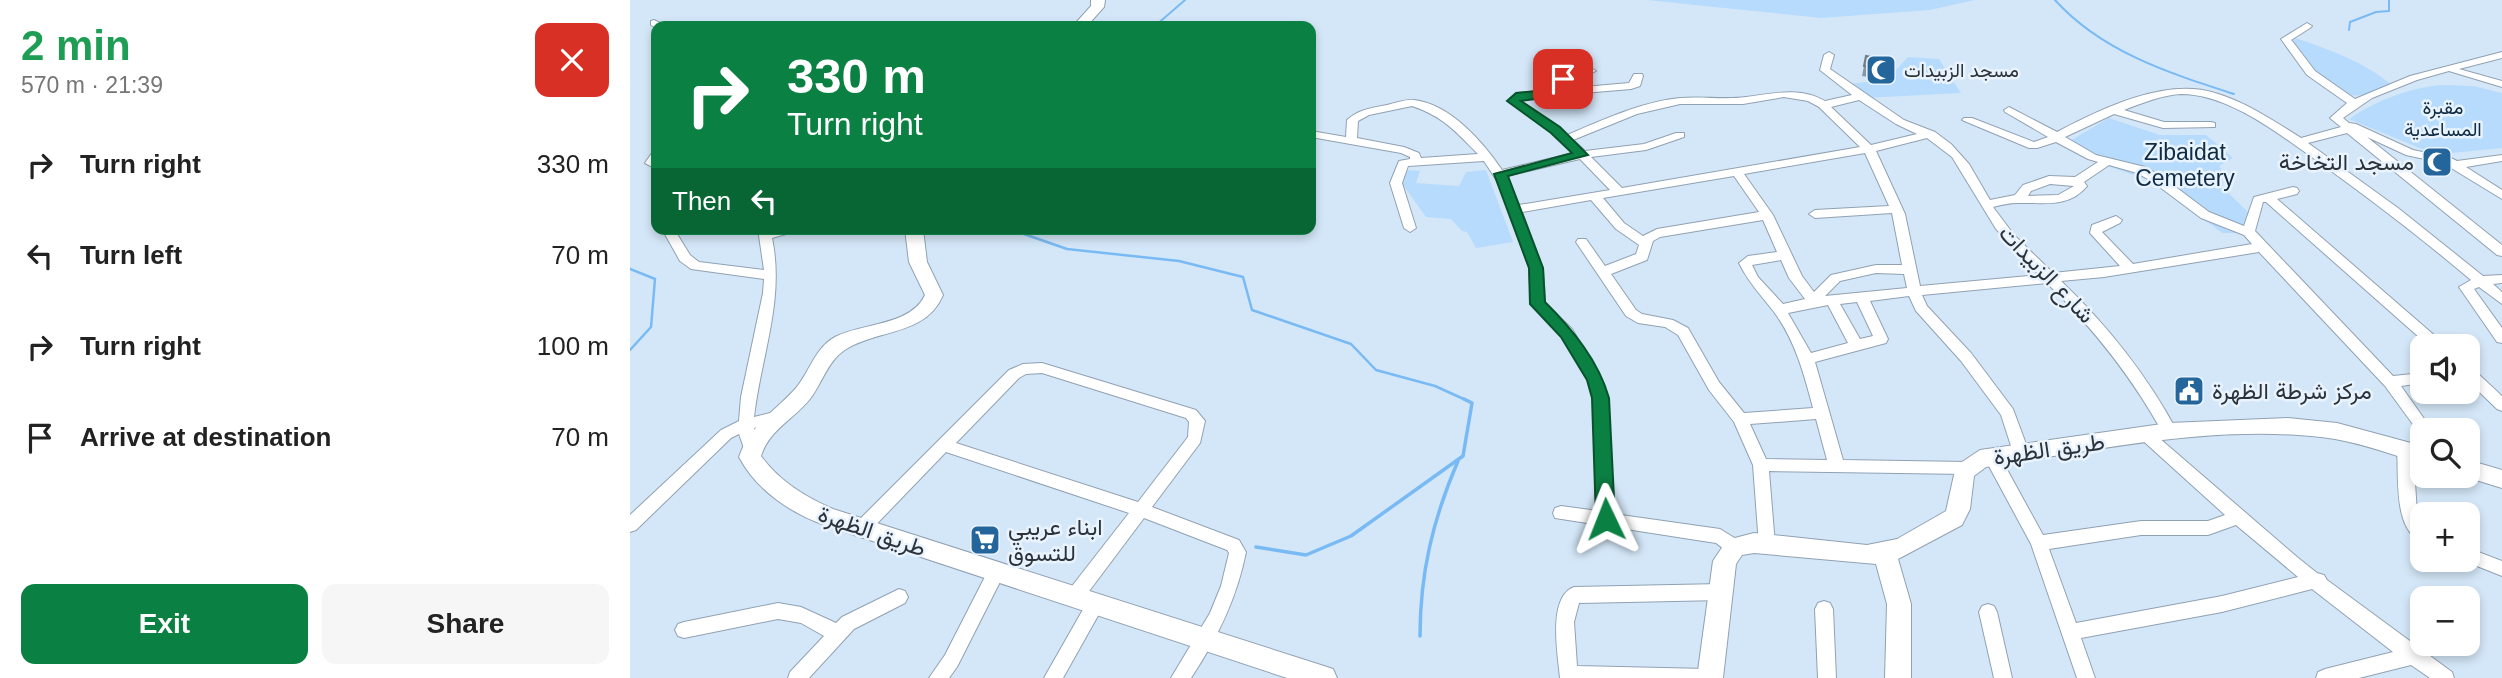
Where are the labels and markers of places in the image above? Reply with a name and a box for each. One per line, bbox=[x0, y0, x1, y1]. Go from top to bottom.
pin bbox=[1533, 49, 1593, 109]
mosque icon: مسجد الزبيدات bbox=[1864, 53, 1898, 87]
place label: مسجد الزبيدات bbox=[1904, 60, 2019, 82]
mosque icon: مسجد التخاخة bbox=[2420, 145, 2454, 179]
place label: مسجد التخاخة bbox=[2279, 149, 2414, 175]
public building icon: مركز شرطة الظهرة bbox=[2172, 374, 2206, 408]
place label: مركز شرطة الظهرة bbox=[2212, 378, 2372, 406]
place label: ابناء عريبي للتسوق bbox=[1008, 514, 1103, 568]
supermarket icon: ابناء عريبي للتسوق bbox=[968, 523, 1002, 557]

